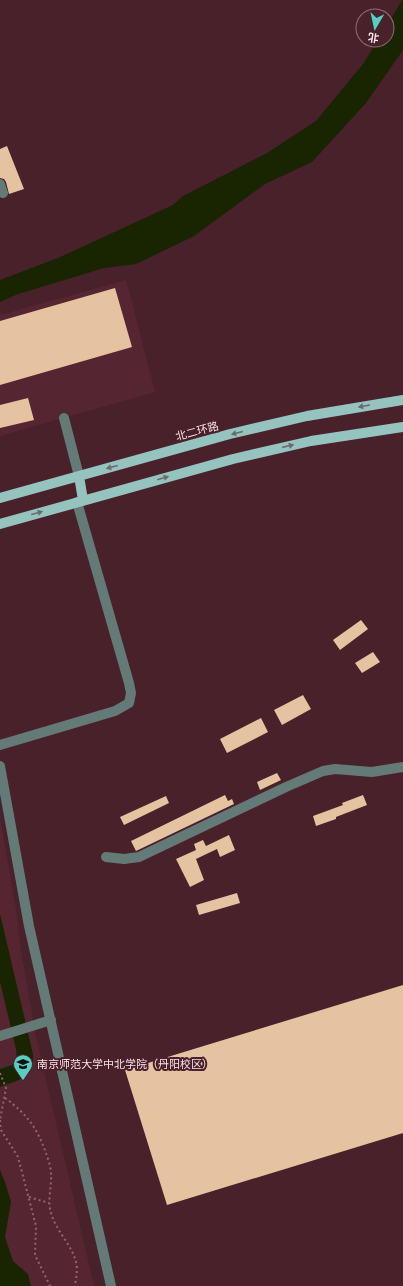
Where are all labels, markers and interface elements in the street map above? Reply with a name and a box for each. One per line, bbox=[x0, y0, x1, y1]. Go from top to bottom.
north arrow bbox=[355, 8, 395, 48]
text: 北 bbox=[367, 30, 380, 45]
one-way arrow bbox=[358, 403, 371, 409]
street label: 北二环路 bbox=[174, 420, 220, 443]
one-way arrow bbox=[231, 430, 243, 436]
one-way arrow bbox=[282, 442, 295, 448]
one-way arrow bbox=[106, 464, 118, 470]
one-way arrow bbox=[157, 475, 169, 481]
one-way arrow bbox=[32, 510, 44, 516]
school or university icon: 南京师范大学中北学院（丹阳校区） bbox=[12, 1053, 34, 1081]
place label: 南京师范大学中北学院（丹阳校区） bbox=[37, 1058, 213, 1071]

